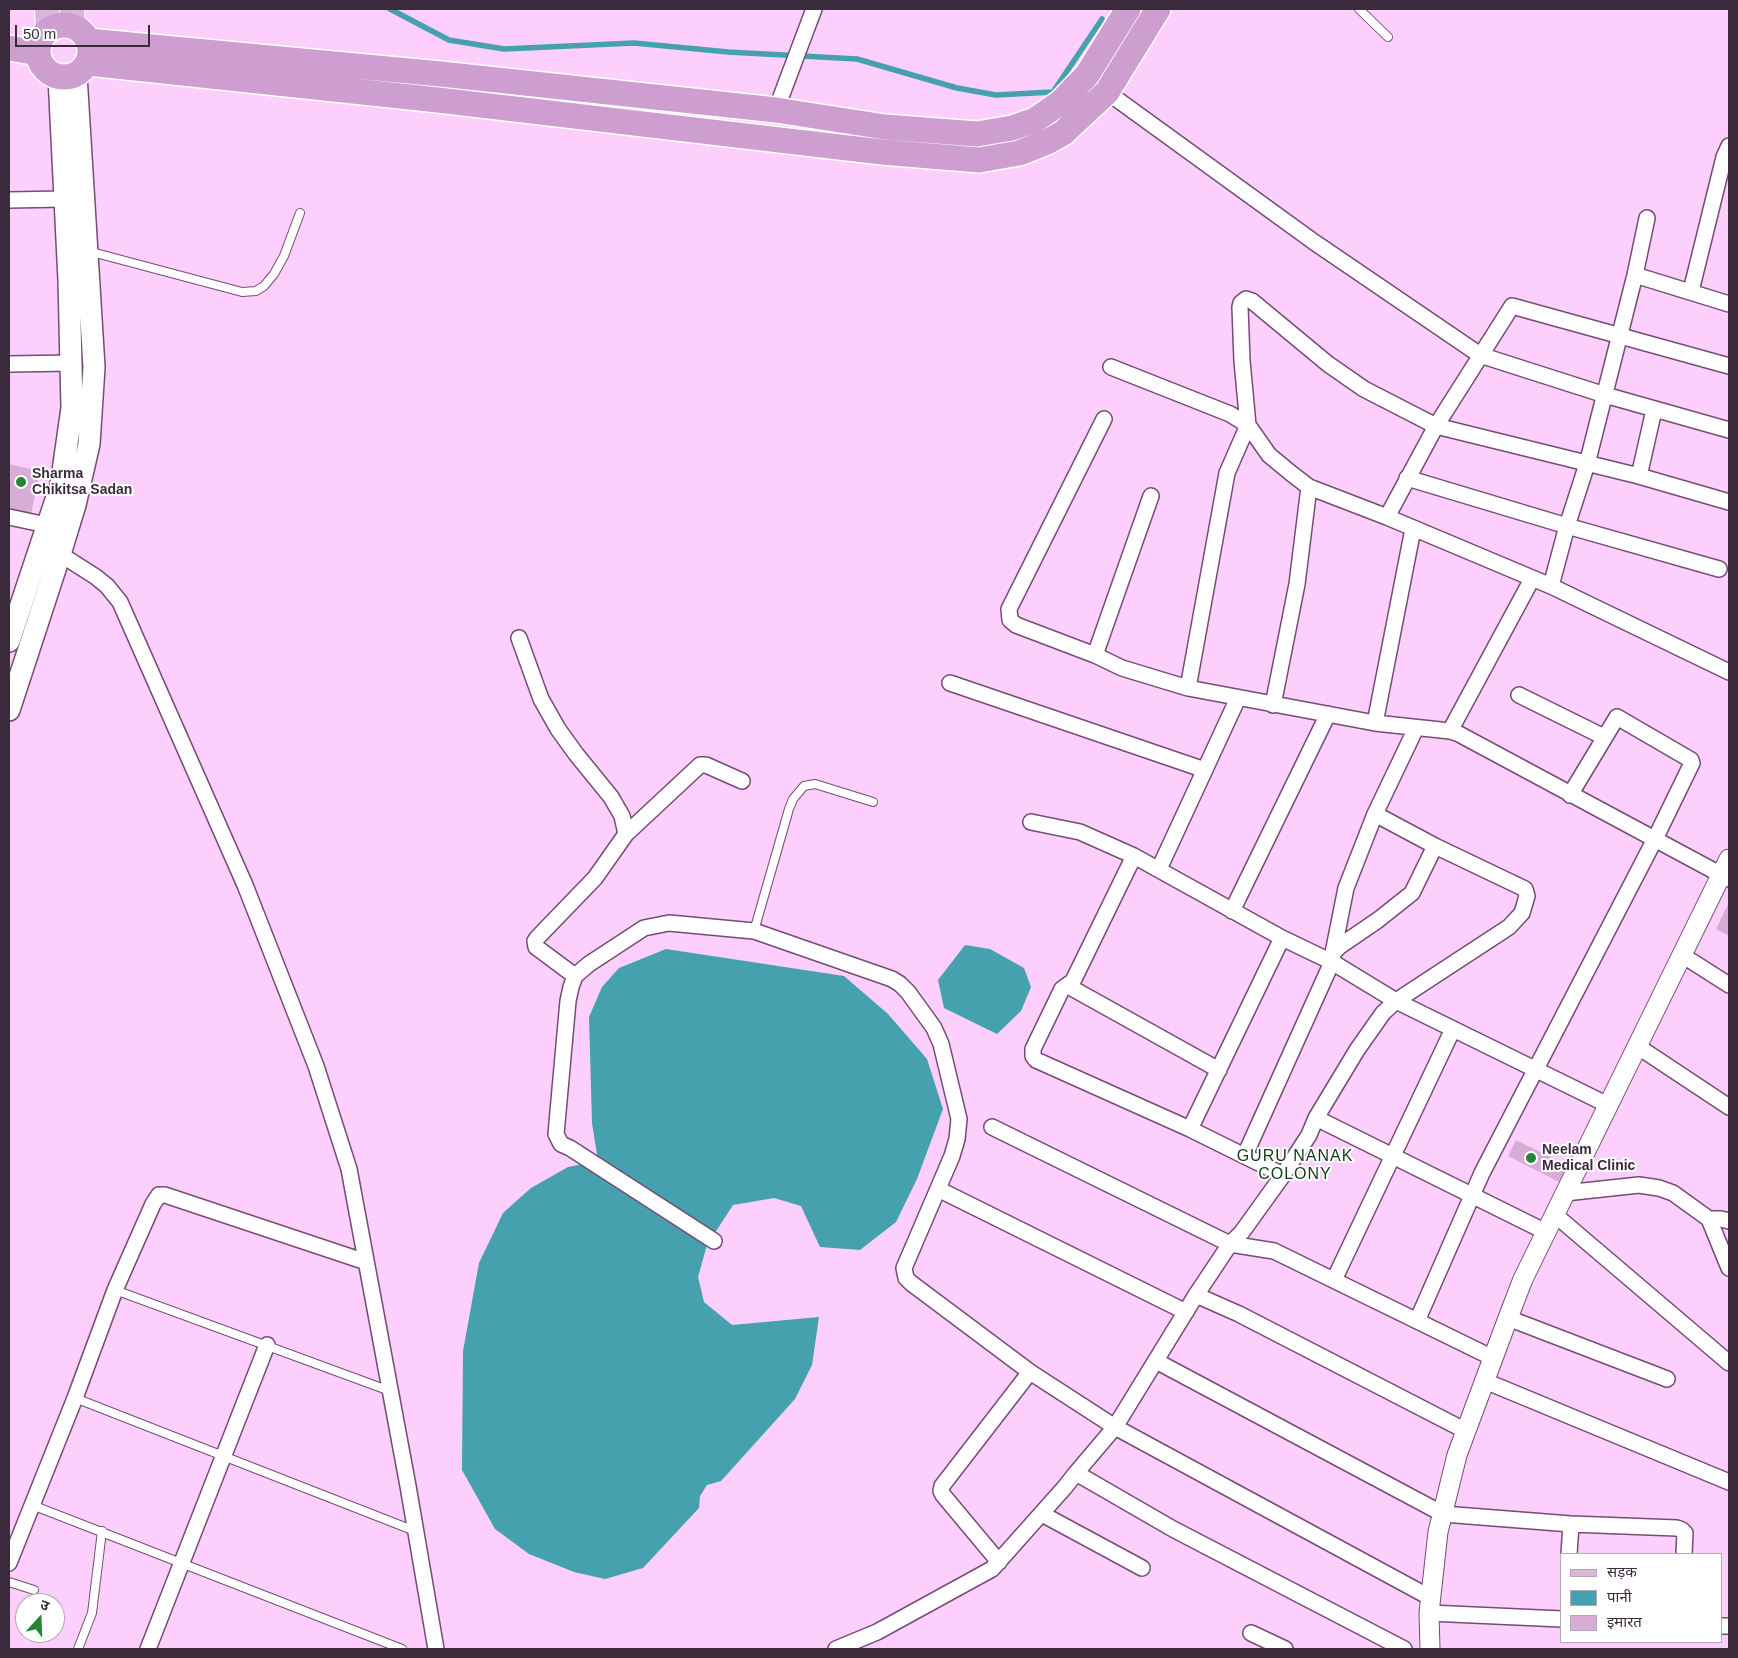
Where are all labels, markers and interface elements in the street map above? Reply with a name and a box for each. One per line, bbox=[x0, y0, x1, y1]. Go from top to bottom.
scale bar bbox=[18, 15, 152, 47]
text: 50 m bbox=[23, 25, 56, 42]
place label: Sharma Chikitsa Sadan bbox=[32, 466, 132, 498]
marker: Sharma Chikitsa Sadan bbox=[14, 475, 28, 489]
place label: Neelam Medical Clinic bbox=[1542, 1142, 1635, 1174]
district label: GURU NANAK COLONY bbox=[1235, 1147, 1355, 1185]
marker: Neelam Medical Clinic bbox=[1524, 1151, 1538, 1165]
legend bbox=[1560, 1553, 1723, 1643]
text: सड़क bbox=[1607, 1563, 1637, 1580]
text: पानी bbox=[1607, 1588, 1632, 1605]
north arrow bbox=[15, 1593, 65, 1643]
text: उ bbox=[38, 1596, 51, 1614]
text: इमारत bbox=[1607, 1613, 1642, 1630]

